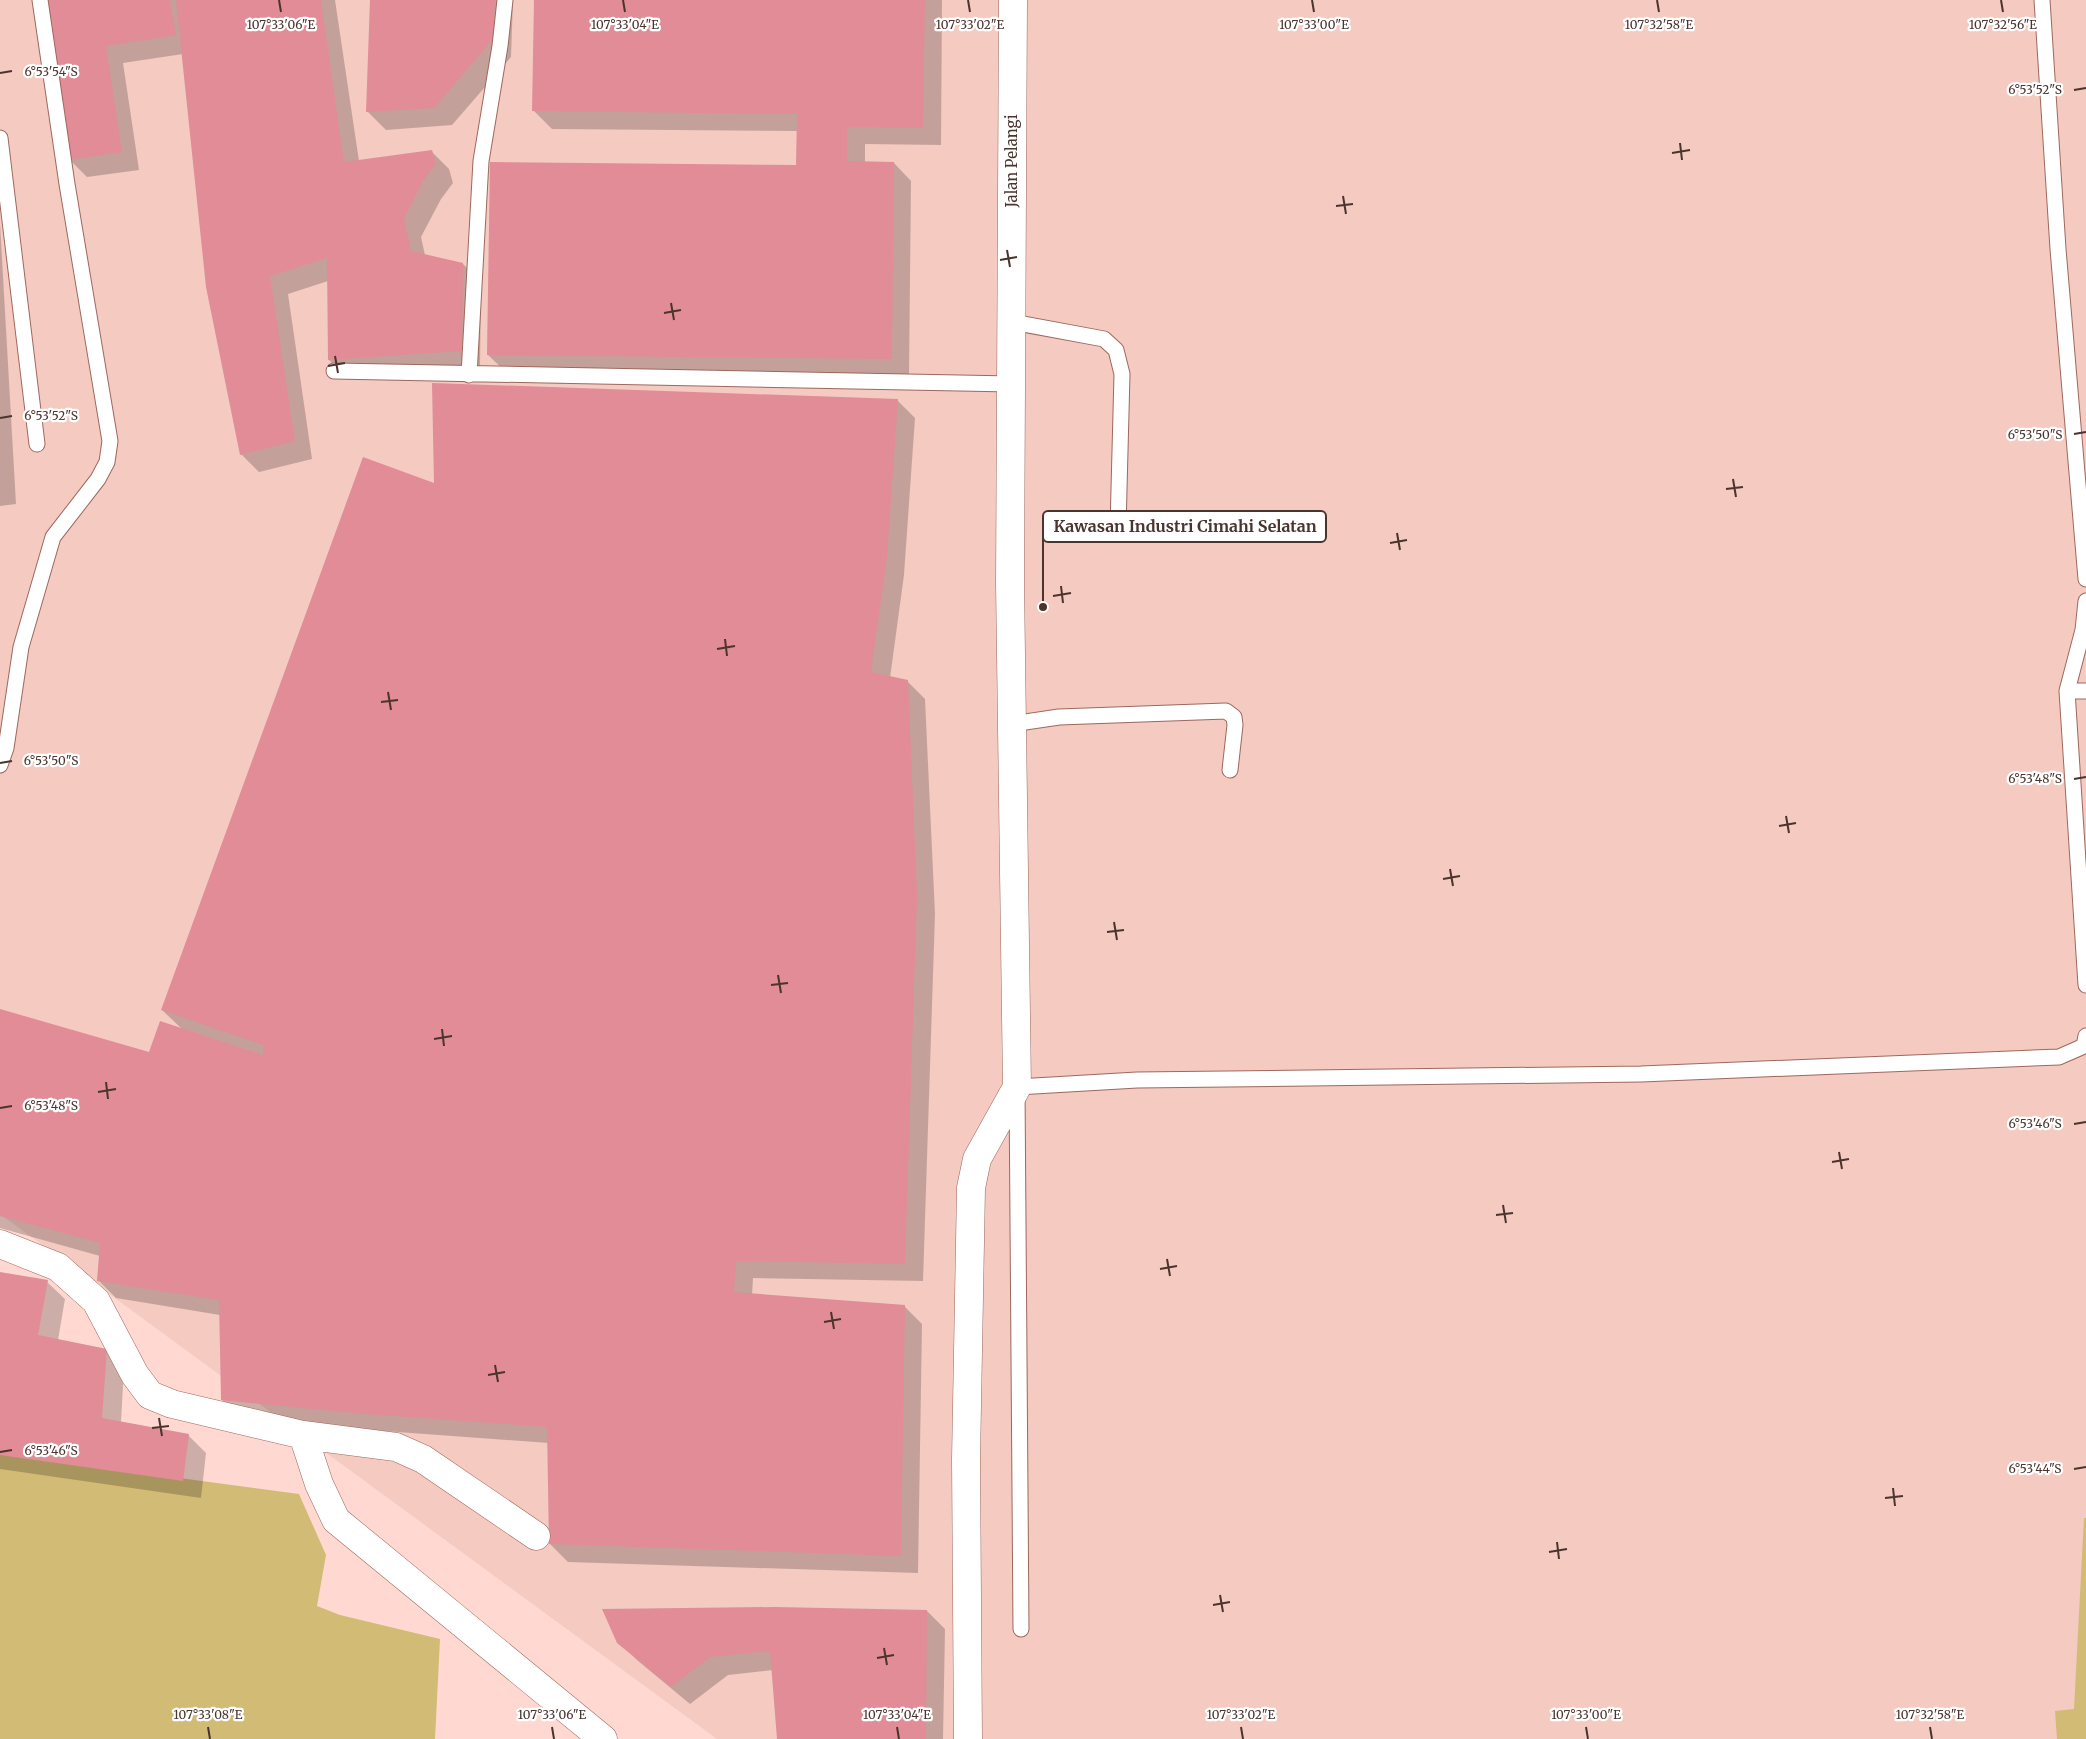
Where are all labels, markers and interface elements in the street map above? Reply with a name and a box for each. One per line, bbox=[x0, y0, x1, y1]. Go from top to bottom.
text: 107°33'06"E bbox=[247, 17, 316, 32]
text: 107°33'04"E bbox=[591, 17, 659, 32]
text: 107°33'02"E bbox=[936, 17, 1005, 32]
text: 107°33'00"E bbox=[1279, 17, 1349, 32]
text: 107°32'58"E bbox=[1625, 17, 1694, 32]
text: 107°32'56"E bbox=[1969, 17, 2037, 32]
text: 6°53'54"S bbox=[24, 64, 78, 79]
text: 6°53'52"S bbox=[2008, 82, 2062, 97]
street label: Jalan Pelangi bbox=[1002, 114, 1021, 209]
text: 6°53'52"S bbox=[24, 408, 78, 423]
text: 6°53'50"S bbox=[2008, 427, 2062, 442]
callout: Kawasan Industri Cimahi Selatan bbox=[1043, 511, 1326, 542]
text: Kawasan Industri Cimahi Selatan bbox=[1053, 516, 1317, 536]
text: 6°53'50"S bbox=[24, 753, 78, 768]
text: 6°53'48"S bbox=[2008, 771, 2062, 786]
text: 6°53'48"S bbox=[24, 1098, 78, 1113]
text: 6°53'46"S bbox=[2008, 1116, 2062, 1131]
text: 6°53'46"S bbox=[24, 1443, 78, 1458]
text: 6°53'44"S bbox=[2009, 1461, 2061, 1476]
text: 107°33'08"E bbox=[174, 1707, 243, 1722]
text: 107°33'06"E bbox=[518, 1707, 587, 1722]
text: 107°33'04"E bbox=[863, 1707, 931, 1722]
text: 107°33'02"E bbox=[1207, 1707, 1276, 1722]
text: 107°33'00"E bbox=[1551, 1707, 1621, 1722]
text: 107°32'58"E bbox=[1896, 1707, 1965, 1722]

